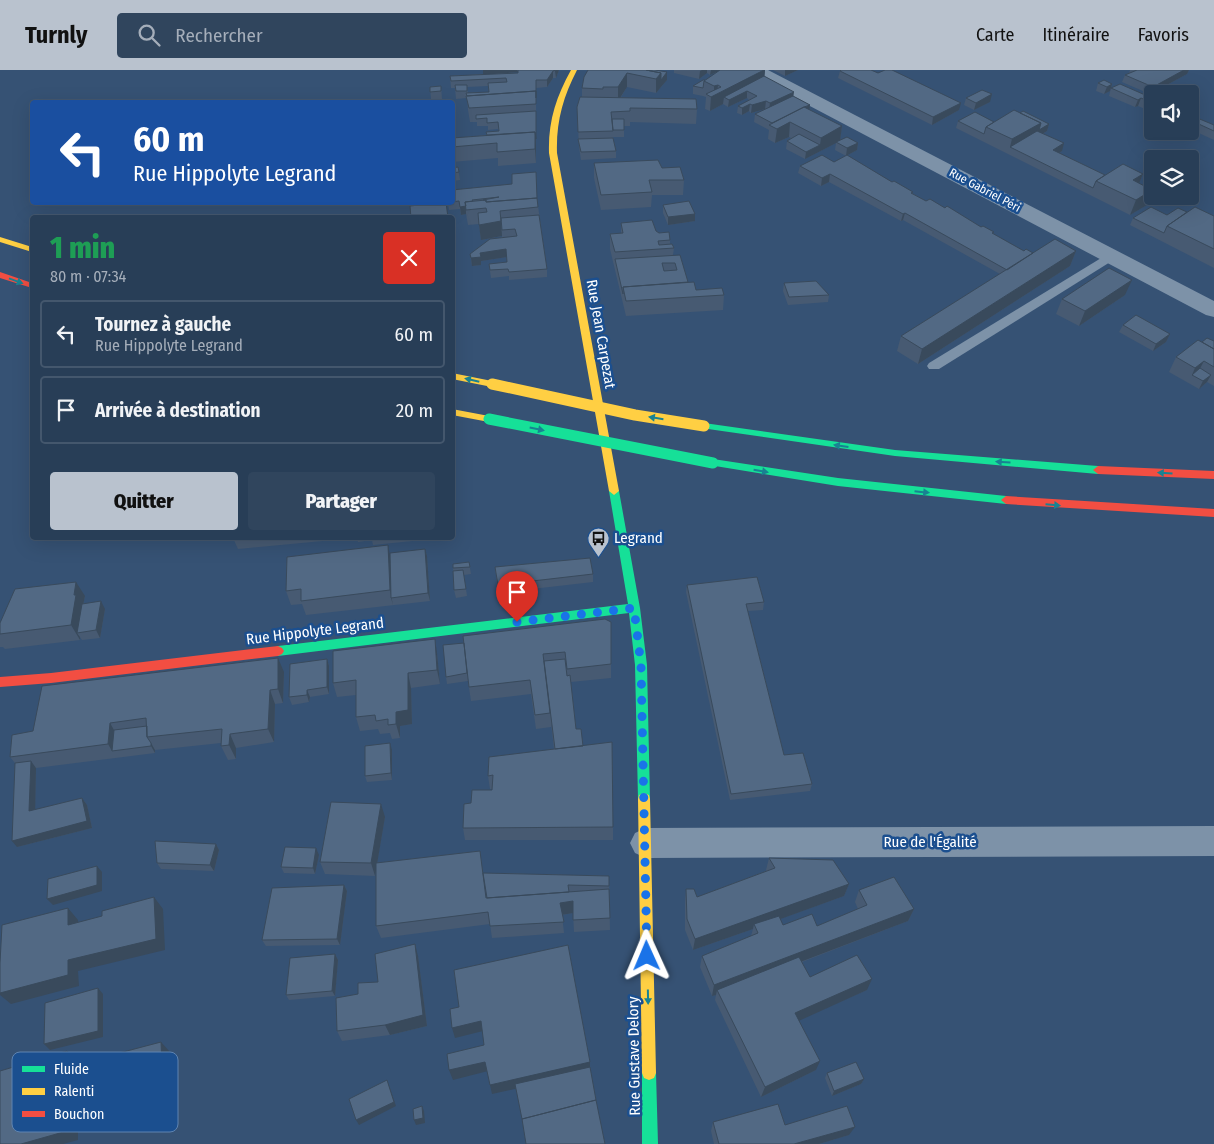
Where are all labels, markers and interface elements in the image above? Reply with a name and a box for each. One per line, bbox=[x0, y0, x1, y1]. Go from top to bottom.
search box bbox=[117, 13, 467, 58]
text: Turnly bbox=[25, 21, 87, 49]
icon: search bbox=[135, 21, 163, 49]
text: Rechercher bbox=[175, 24, 263, 47]
text: Carte bbox=[976, 24, 1014, 46]
text: Itinéraire bbox=[1042, 24, 1110, 46]
text: Favoris bbox=[1138, 24, 1189, 46]
map controls bbox=[1144, 85, 1199, 205]
button: sound bbox=[1144, 85, 1199, 140]
text: 60 m bbox=[133, 118, 204, 160]
icon: left bbox=[50, 120, 115, 185]
button: layers bbox=[1144, 150, 1199, 205]
text: Rue Hippolyte Legrand bbox=[133, 160, 336, 187]
street label: Rue Gabriel Péri bbox=[947, 165, 1023, 215]
text: 1 min bbox=[50, 230, 115, 266]
button: close bbox=[383, 232, 435, 284]
text: 80 m · 07:34 bbox=[50, 267, 126, 286]
one-way arrow bbox=[9, 277, 24, 285]
street label: Rue Jean Carpezat bbox=[583, 278, 619, 390]
text: Tournez à gauche bbox=[95, 313, 231, 336]
icon: left bbox=[52, 320, 80, 348]
text: 60 m bbox=[395, 323, 433, 346]
text: Rue Hippolyte Legrand bbox=[95, 336, 243, 355]
one-way arrow bbox=[465, 376, 480, 384]
icon: arrive bbox=[52, 396, 80, 424]
text: Arrivée à destination bbox=[95, 399, 261, 422]
text: 20 m bbox=[396, 399, 433, 422]
one-way arrow bbox=[648, 414, 664, 422]
one-way arrow bbox=[529, 425, 544, 433]
one-way arrow bbox=[833, 442, 849, 450]
one-way arrow bbox=[995, 458, 1011, 466]
one-way arrow bbox=[753, 468, 769, 476]
one-way arrow bbox=[1157, 468, 1173, 476]
button: Quitter bbox=[50, 472, 238, 530]
button: Partager bbox=[248, 472, 435, 530]
one-way arrow bbox=[914, 488, 930, 496]
one-way arrow bbox=[1045, 501, 1061, 509]
bus stop icon: Legrand bbox=[586, 526, 610, 557]
place label: Legrand bbox=[614, 529, 663, 547]
pin bbox=[496, 571, 538, 622]
icon: arrive bbox=[503, 578, 531, 606]
street label: Rue Hippolyte Legrand bbox=[245, 614, 385, 648]
street label: Rue de l'Égalité bbox=[883, 833, 977, 851]
position arrow bbox=[620, 929, 672, 981]
one-way arrow bbox=[644, 989, 652, 1005]
street label: Rue Gustave Delory bbox=[624, 996, 644, 1116]
legend bbox=[12, 1052, 178, 1132]
text: Fluide bbox=[54, 1061, 89, 1078]
text: Ralenti bbox=[54, 1083, 94, 1100]
text: Bouchon bbox=[54, 1106, 104, 1123]

